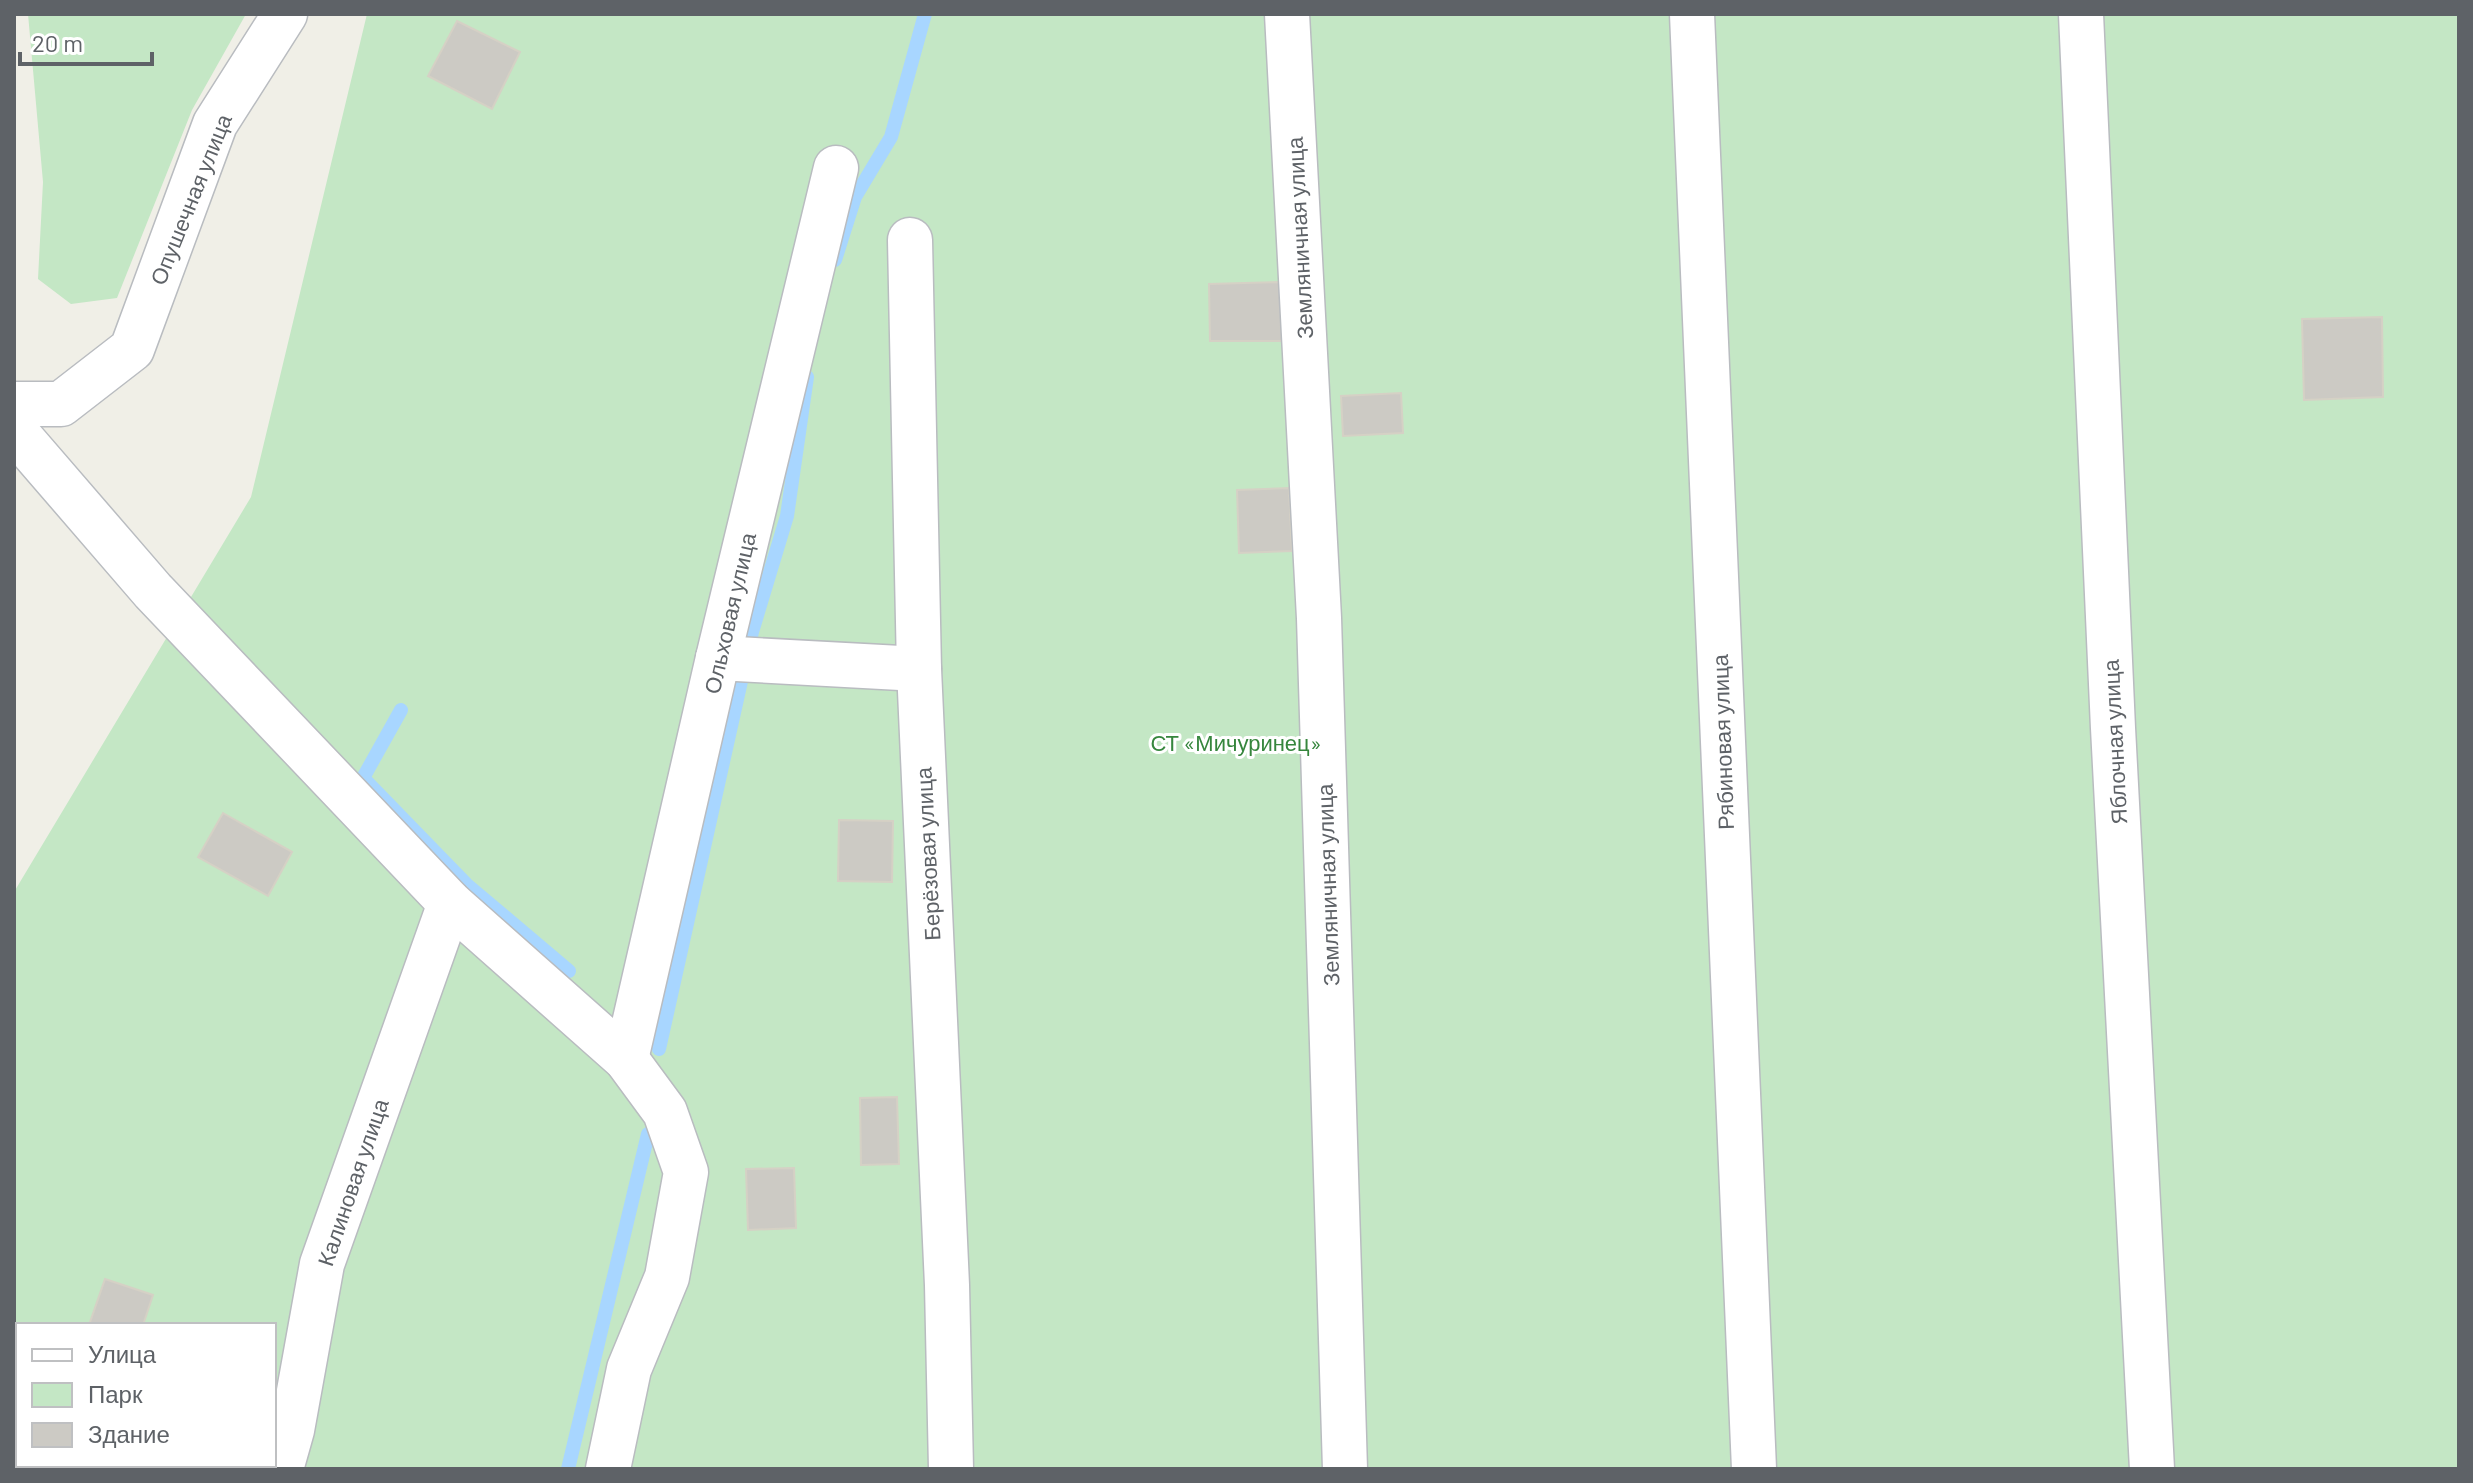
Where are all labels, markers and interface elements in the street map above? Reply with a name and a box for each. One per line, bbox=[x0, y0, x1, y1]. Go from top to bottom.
scale bar bbox=[20, 16, 152, 66]
text: 20 m bbox=[32, 28, 83, 57]
street label: Опушечная улица bbox=[144, 109, 237, 289]
street label: Земляничная улица bbox=[1281, 135, 1318, 340]
street label: Ольховая улица bbox=[698, 529, 761, 696]
street label: Рябиновая улица bbox=[1706, 653, 1739, 830]
street label: Яблочная улица bbox=[2097, 658, 2132, 825]
park label: СТ «Мичуринец» bbox=[1150, 729, 1322, 756]
street label: Берёзовая улица bbox=[909, 766, 946, 941]
street label: Земляничная улица bbox=[1310, 783, 1345, 987]
street label: Калиновая улица bbox=[311, 1094, 394, 1269]
legend bbox=[16, 1323, 276, 1467]
text: Улица bbox=[88, 1339, 157, 1368]
text: Парк bbox=[88, 1379, 143, 1408]
text: Здание bbox=[88, 1419, 170, 1448]

